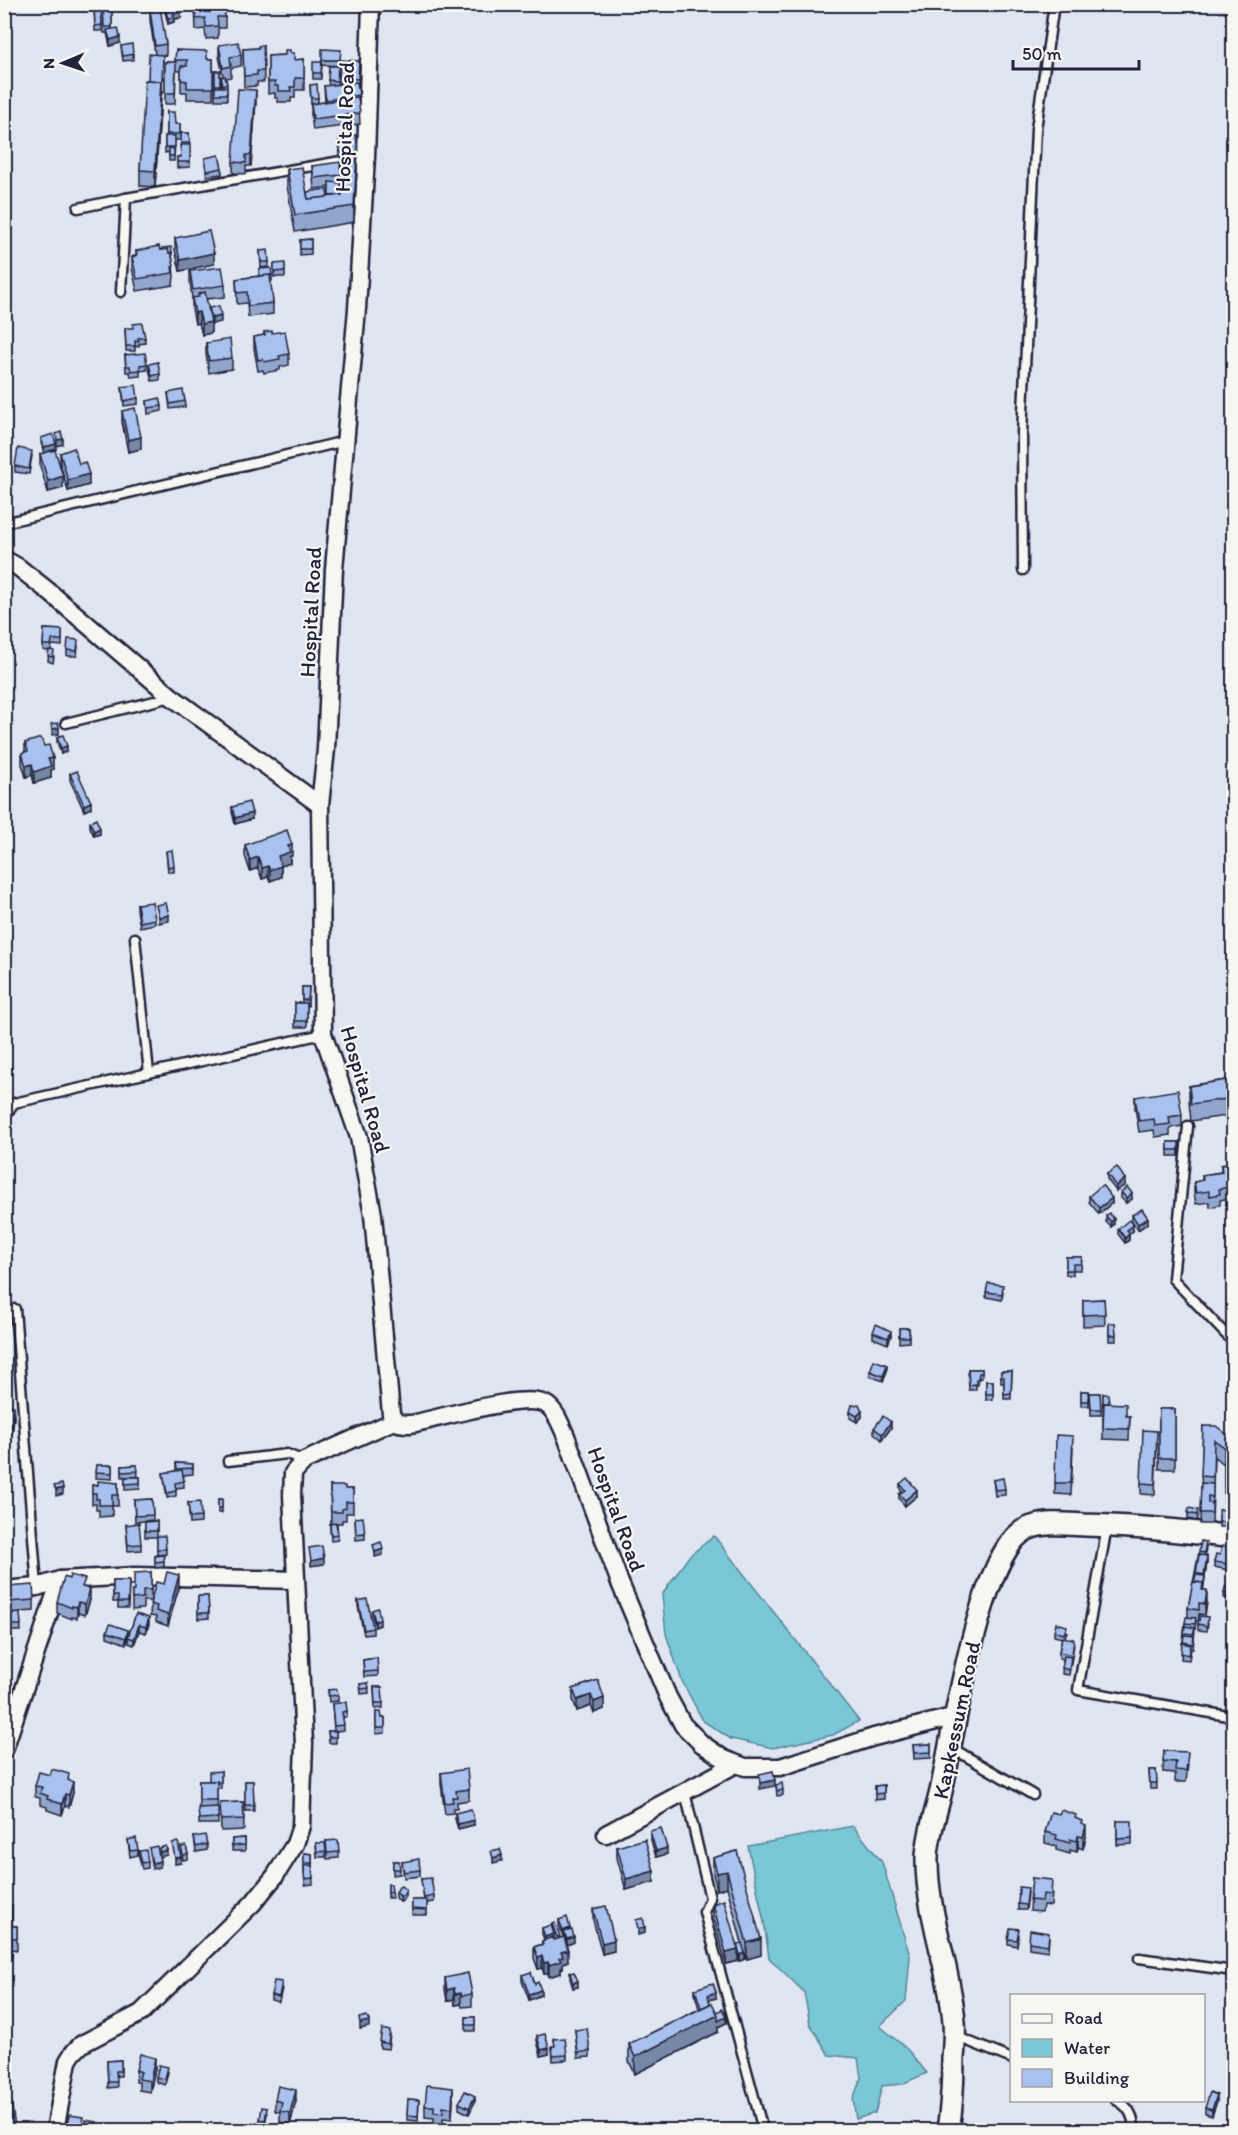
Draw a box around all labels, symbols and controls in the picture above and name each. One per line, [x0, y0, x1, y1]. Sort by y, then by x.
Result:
north arrow [33, 33, 93, 93]
scale bar [1013, 33, 1139, 71]
text: 50 m [1022, 43, 1062, 65]
text: N [39, 58, 58, 69]
street label: Hospital Road [329, 61, 360, 193]
street label: Hospital Road [294, 546, 327, 678]
street label: Hospital Road [335, 1023, 397, 1156]
street label: Hospital Road [582, 1443, 652, 1575]
street label: Kapkessum Road [927, 1639, 986, 1801]
legend [1010, 1994, 1205, 2102]
text: Road [1064, 2007, 1103, 2029]
text: Water [1064, 2037, 1110, 2059]
text: Building [1064, 2067, 1130, 2089]

